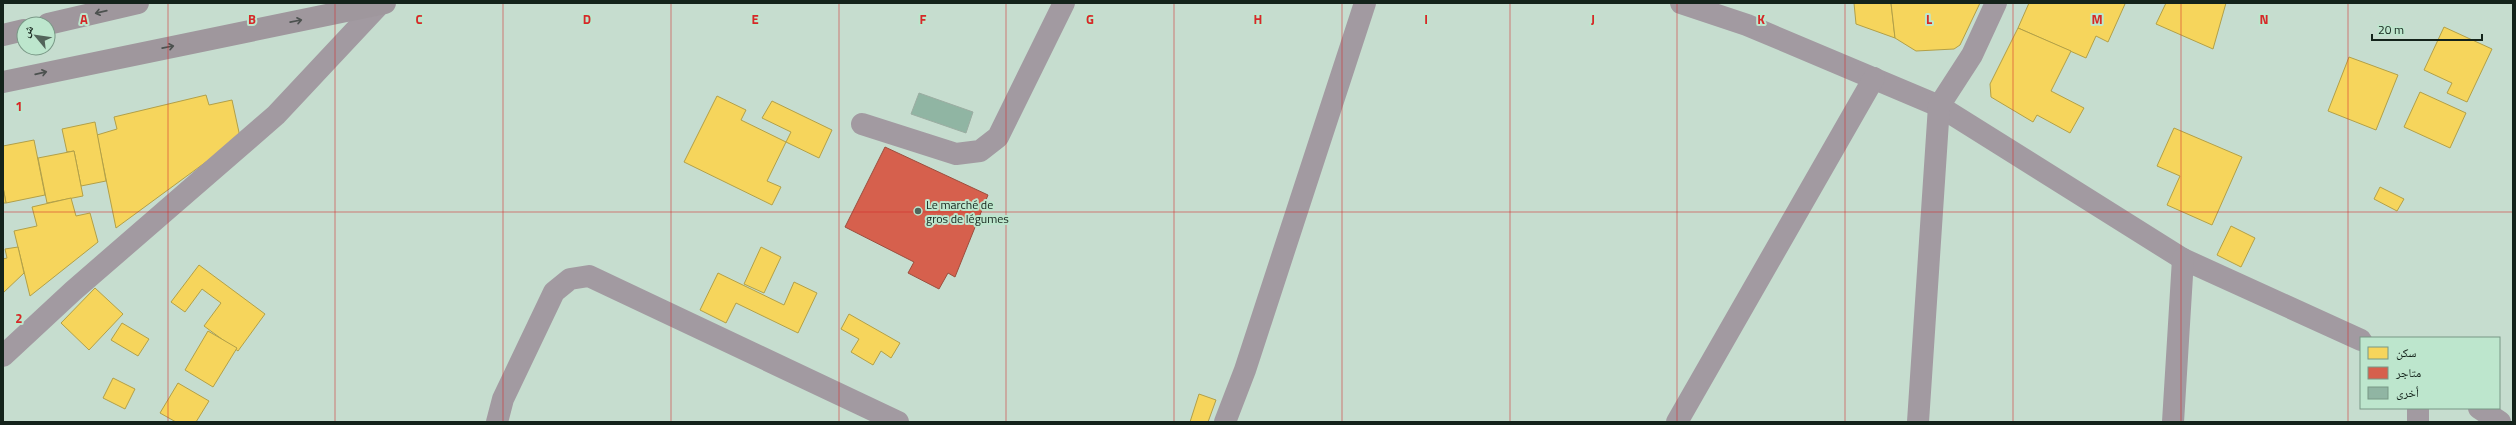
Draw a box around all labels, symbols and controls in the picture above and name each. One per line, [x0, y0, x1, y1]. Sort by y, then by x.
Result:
text: A [80, 9, 88, 29]
one-way arrow [94, 9, 107, 16]
text: B [248, 9, 256, 29]
text: C [415, 9, 423, 29]
text: D [583, 9, 591, 29]
text: E [751, 9, 759, 29]
text: F [920, 9, 927, 29]
text: G [1086, 9, 1094, 29]
text: H [1254, 9, 1262, 29]
text: I [1424, 9, 1428, 29]
text: J [1591, 9, 1595, 29]
text: K [1757, 9, 1765, 29]
text: L [1926, 9, 1932, 29]
text: M [2091, 9, 2103, 29]
text: N [2259, 9, 2269, 29]
north arrow [16, 16, 56, 56]
scale bar [2372, 16, 2482, 42]
one-way arrow [289, 17, 302, 25]
text: 20 m [2378, 20, 2404, 39]
text: ش [17, 22, 37, 40]
one-way arrow [161, 42, 174, 50]
one-way arrow [34, 69, 47, 77]
text: 1 [15, 96, 23, 116]
place label: Le marché de gros de légumes [926, 195, 1009, 228]
marker: Le marché de gros de légumes [913, 206, 923, 216]
text: 2 [15, 308, 23, 328]
legend [2360, 337, 2500, 409]
text: سكن [2396, 343, 2417, 362]
text: متاجر [2395, 363, 2421, 382]
text: أخرى [2396, 383, 2419, 402]

